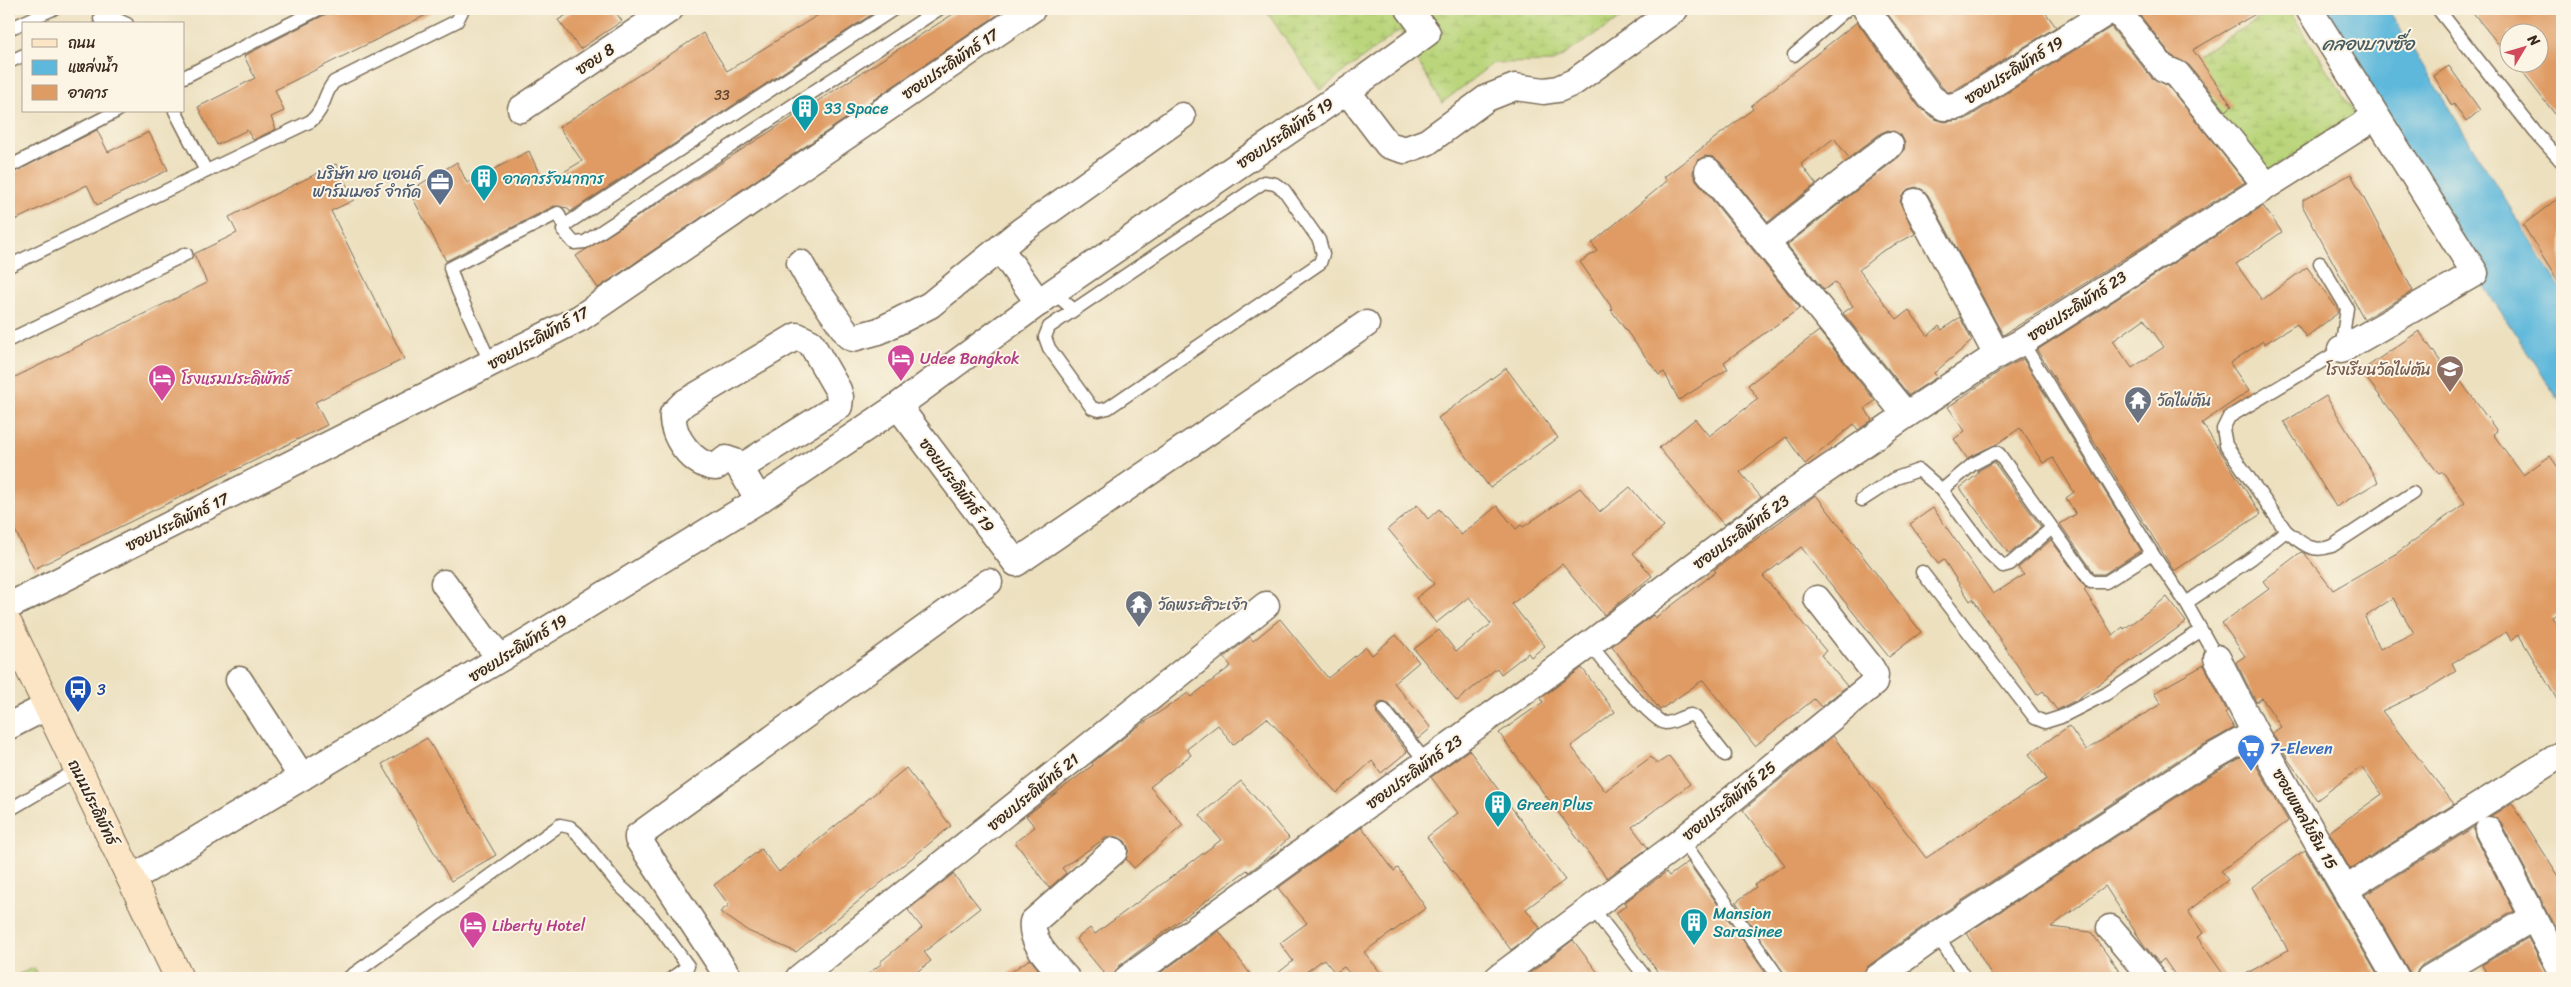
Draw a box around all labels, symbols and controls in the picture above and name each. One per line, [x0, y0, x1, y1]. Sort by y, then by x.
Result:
street label: ซอยประดิพัทธ์ 17 [895, 20, 1005, 107]
legend [22, 22, 185, 112]
north arrow [2498, 22, 2548, 72]
street label: ซอยประดิพัทธ์ 19 [1958, 28, 2070, 112]
water label: คลองบางซื่อ [2322, 28, 2416, 60]
text: N [2520, 28, 2547, 52]
text: ถนน [68, 30, 96, 56]
street label: ซอย 8 [569, 35, 621, 83]
text: แหล่งน้ำ [68, 54, 118, 80]
text: อาคาร [67, 80, 109, 106]
house number: 33 [714, 83, 730, 108]
street label: ซอยประดิพัทธ์ 19 [1230, 89, 1340, 177]
building icon: 33 Space [790, 93, 820, 132]
place label: 33 Space [824, 94, 888, 123]
place label: บริษัท มอ แอนด์ ฟาร์มเมอร์ จำกัด [313, 159, 424, 206]
building icon: อาคารรัจนาการ [469, 163, 499, 202]
place label: อาคารรัจนาการ [502, 164, 605, 193]
office icon: บริษัท มอ แอนด์ ฟาร์มเมอร์ จำกัด [425, 167, 455, 206]
street label: ซอยประดิพัทธ์ 23 [2021, 263, 2133, 349]
street label: ซอยประดิพัทธ์ 17 [482, 298, 595, 378]
hotel icon: Udee Bangkok [886, 343, 916, 382]
place label: Udee Bangkok [920, 344, 1020, 373]
school or university icon: โรงเรียนวัดไผ่ตัน [2435, 354, 2465, 393]
place label: โรงเรียนวัดไผ่ตัน [2326, 355, 2431, 384]
hotel icon: โรงแรมประดิพัทธ์ [147, 363, 177, 402]
place label: โรงแรมประดิพัทธ์ [181, 364, 293, 393]
temple icon: วัดไผ่ตัน [2123, 385, 2153, 424]
place label: วัดไผ่ตัน [2157, 386, 2211, 415]
street label: ซอยประดิพัทธ์ 19 [911, 431, 1003, 539]
street label: ซอยประดิพัทธ์ 17 [120, 484, 235, 560]
street label: ซอยประดิพัทธ์ 23 [1686, 487, 1796, 577]
temple icon: วัดพระศิวะเจ้า [1124, 589, 1154, 628]
place label: วัดพระศิวะเจ้า [1158, 590, 1248, 619]
street label: ซอยประดิพัทธ์ 19 [462, 606, 574, 690]
bus stop icon: 3 [63, 674, 93, 713]
place label: 3 [97, 675, 106, 704]
street label: ซอยประดิพัทธ์ 23 [1359, 727, 1469, 817]
supermarket icon: 7-Eleven [2236, 733, 2266, 772]
place label: 7-Eleven [2270, 734, 2333, 763]
street label: ซอยประดิพัทธ์ 21 [980, 745, 1086, 839]
street label: ซอยประดิพัทธ์ 25 [1675, 753, 1783, 849]
street label: ถนนประดิพัทธ์ [60, 754, 128, 853]
street label: ซอยพหลโยธิน 15 [2264, 763, 2346, 875]
building icon: Green Plus [1483, 789, 1513, 828]
place label: Green Plus [1517, 790, 1593, 819]
place label: Mansion Sarasinee [1713, 899, 1783, 946]
building icon: Mansion Sarasinee [1679, 907, 1709, 946]
hotel icon: Liberty Hotel [458, 910, 488, 949]
place label: Liberty Hotel [492, 911, 586, 940]

